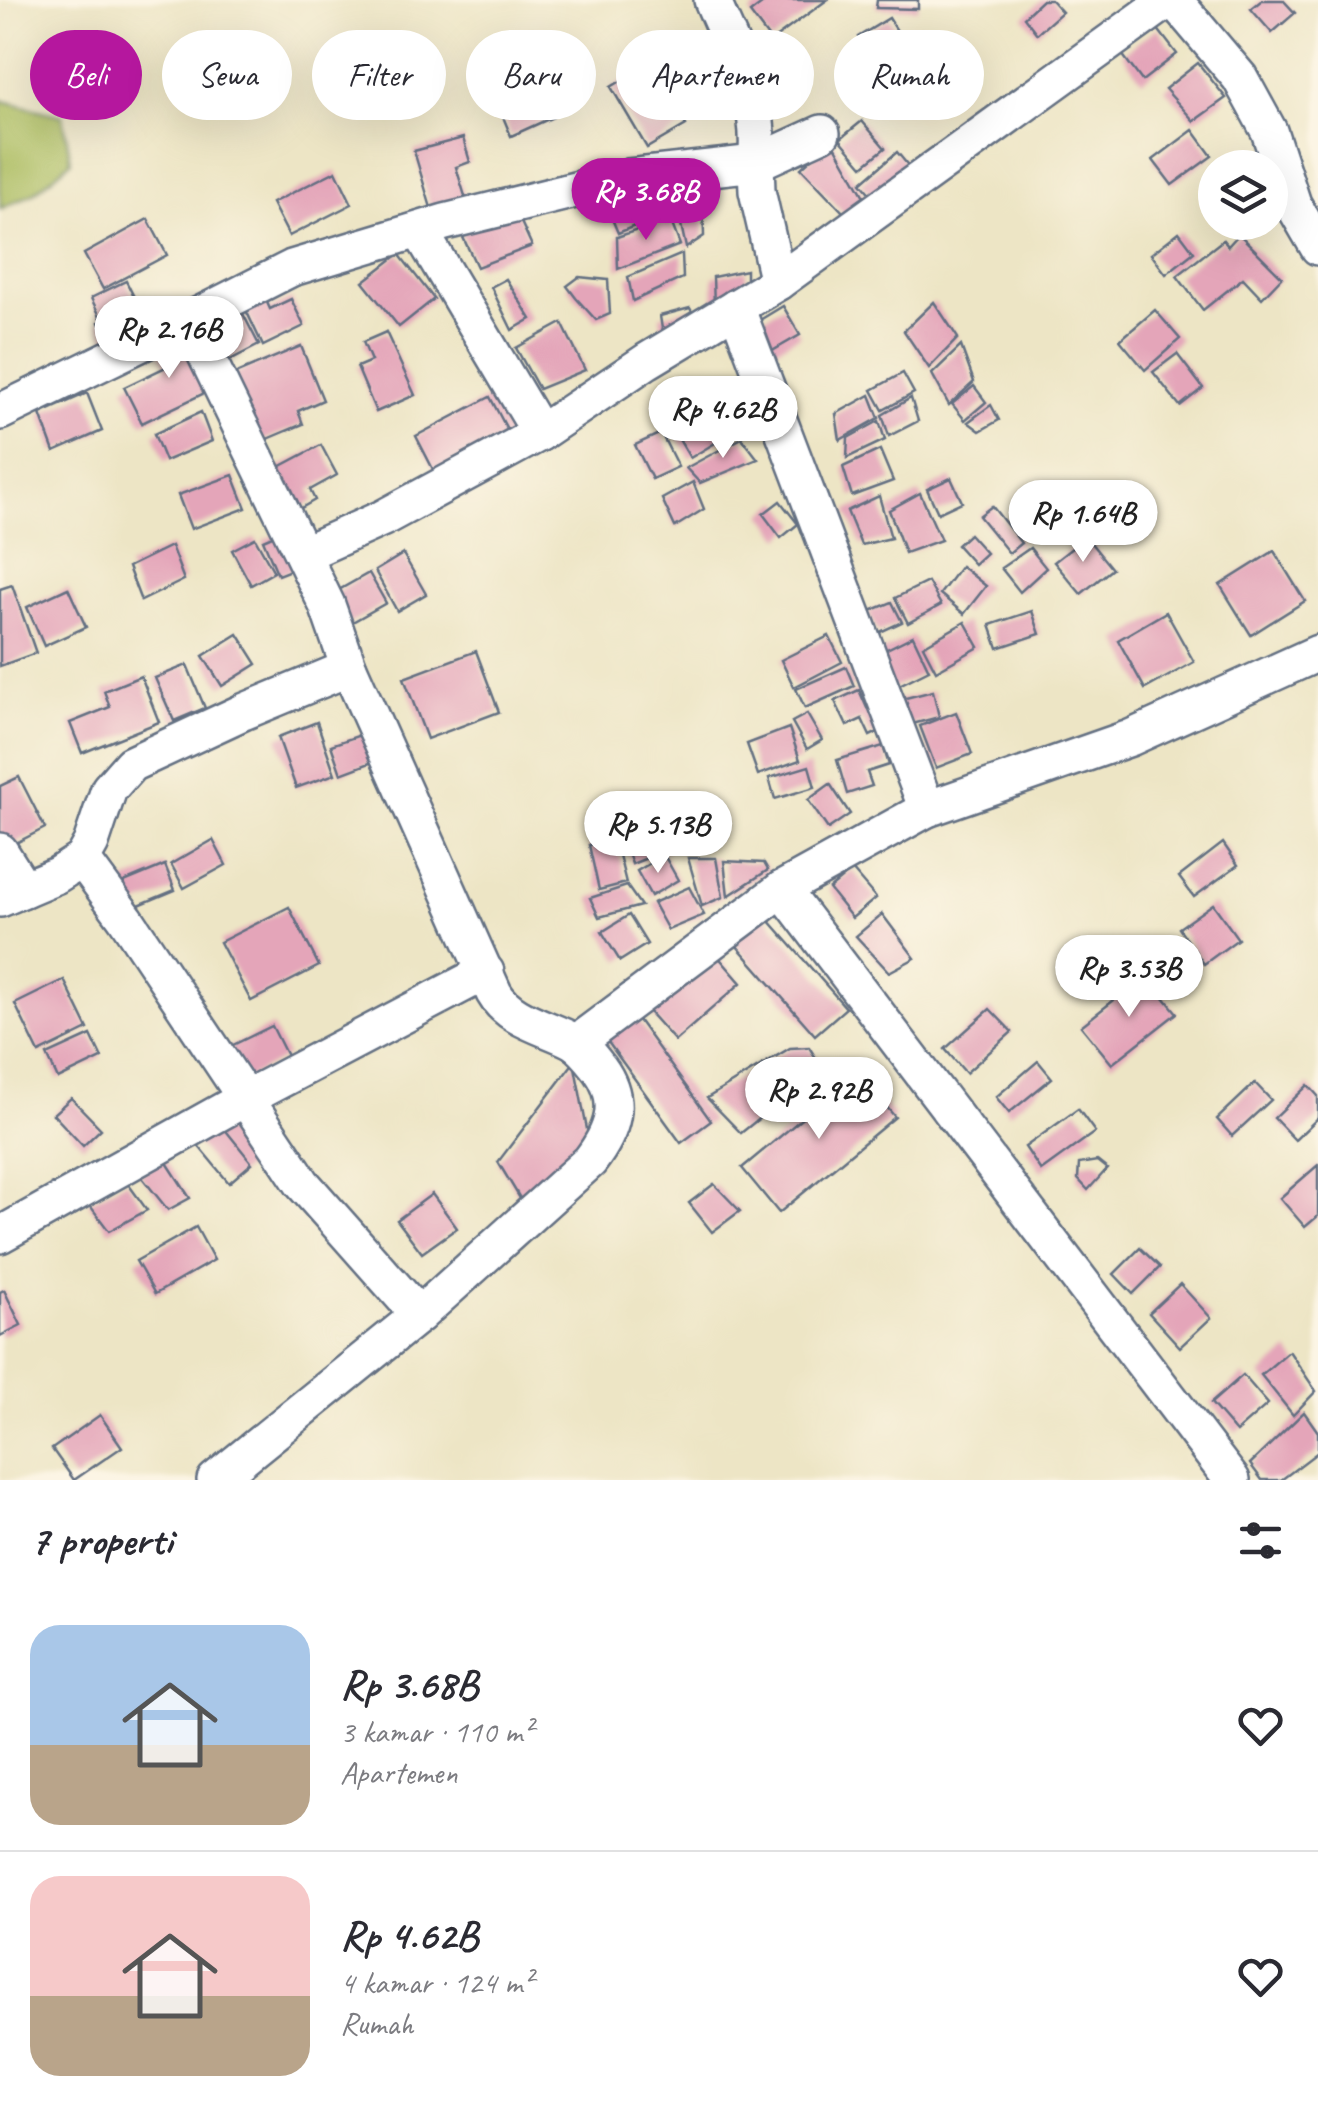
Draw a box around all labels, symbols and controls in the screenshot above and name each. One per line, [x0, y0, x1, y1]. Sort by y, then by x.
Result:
chip: Beli [30, 30, 142, 120]
chip: Sewa [162, 30, 292, 120]
chip: Filter [312, 30, 446, 120]
chip: Baru [466, 30, 596, 120]
chip: Apartemen [616, 30, 814, 120]
chip: Rumah [834, 30, 984, 120]
map controls [1198, 150, 1288, 240]
button: layers [1198, 150, 1288, 240]
pin: Rp 3.68B [543, 158, 749, 243]
text: Rp 3.68B [594, 170, 698, 211]
pin: Rp 2.16B [66, 296, 272, 381]
text: Rp 2.16B [117, 308, 221, 349]
pin: Rp 4.62B [620, 376, 826, 461]
text: Rp 4.62B [671, 388, 775, 429]
pin: Rp 1.64B [980, 480, 1186, 565]
text: Rp 1.64B [1031, 492, 1135, 533]
pin: Rp 5.13B [555, 791, 761, 876]
text: Rp 5.13B [606, 803, 710, 844]
pin: Rp 3.53B [1026, 935, 1232, 1020]
text: Rp 3.53B [1077, 947, 1181, 988]
pin: Rp 2.92B [716, 1057, 922, 1142]
text: Rp 2.92B [767, 1069, 871, 1110]
icon: filters [1233, 1513, 1288, 1568]
text: 7 properti [30, 1514, 172, 1567]
text: Rp 3.68B [340, 1658, 478, 1711]
icon: home [110, 1665, 230, 1785]
icon: heart [1233, 1698, 1288, 1753]
text: 3 kamar · 110 m² [340, 1711, 532, 1752]
text: Apartemen [340, 1752, 457, 1793]
text: Rp 4.62B [340, 1909, 478, 1962]
icon: home [110, 1916, 230, 2036]
icon: heart [1233, 1949, 1288, 2004]
text: 4 kamar · 124 m² [340, 1962, 532, 2003]
text: Rumah [340, 2003, 413, 2044]

